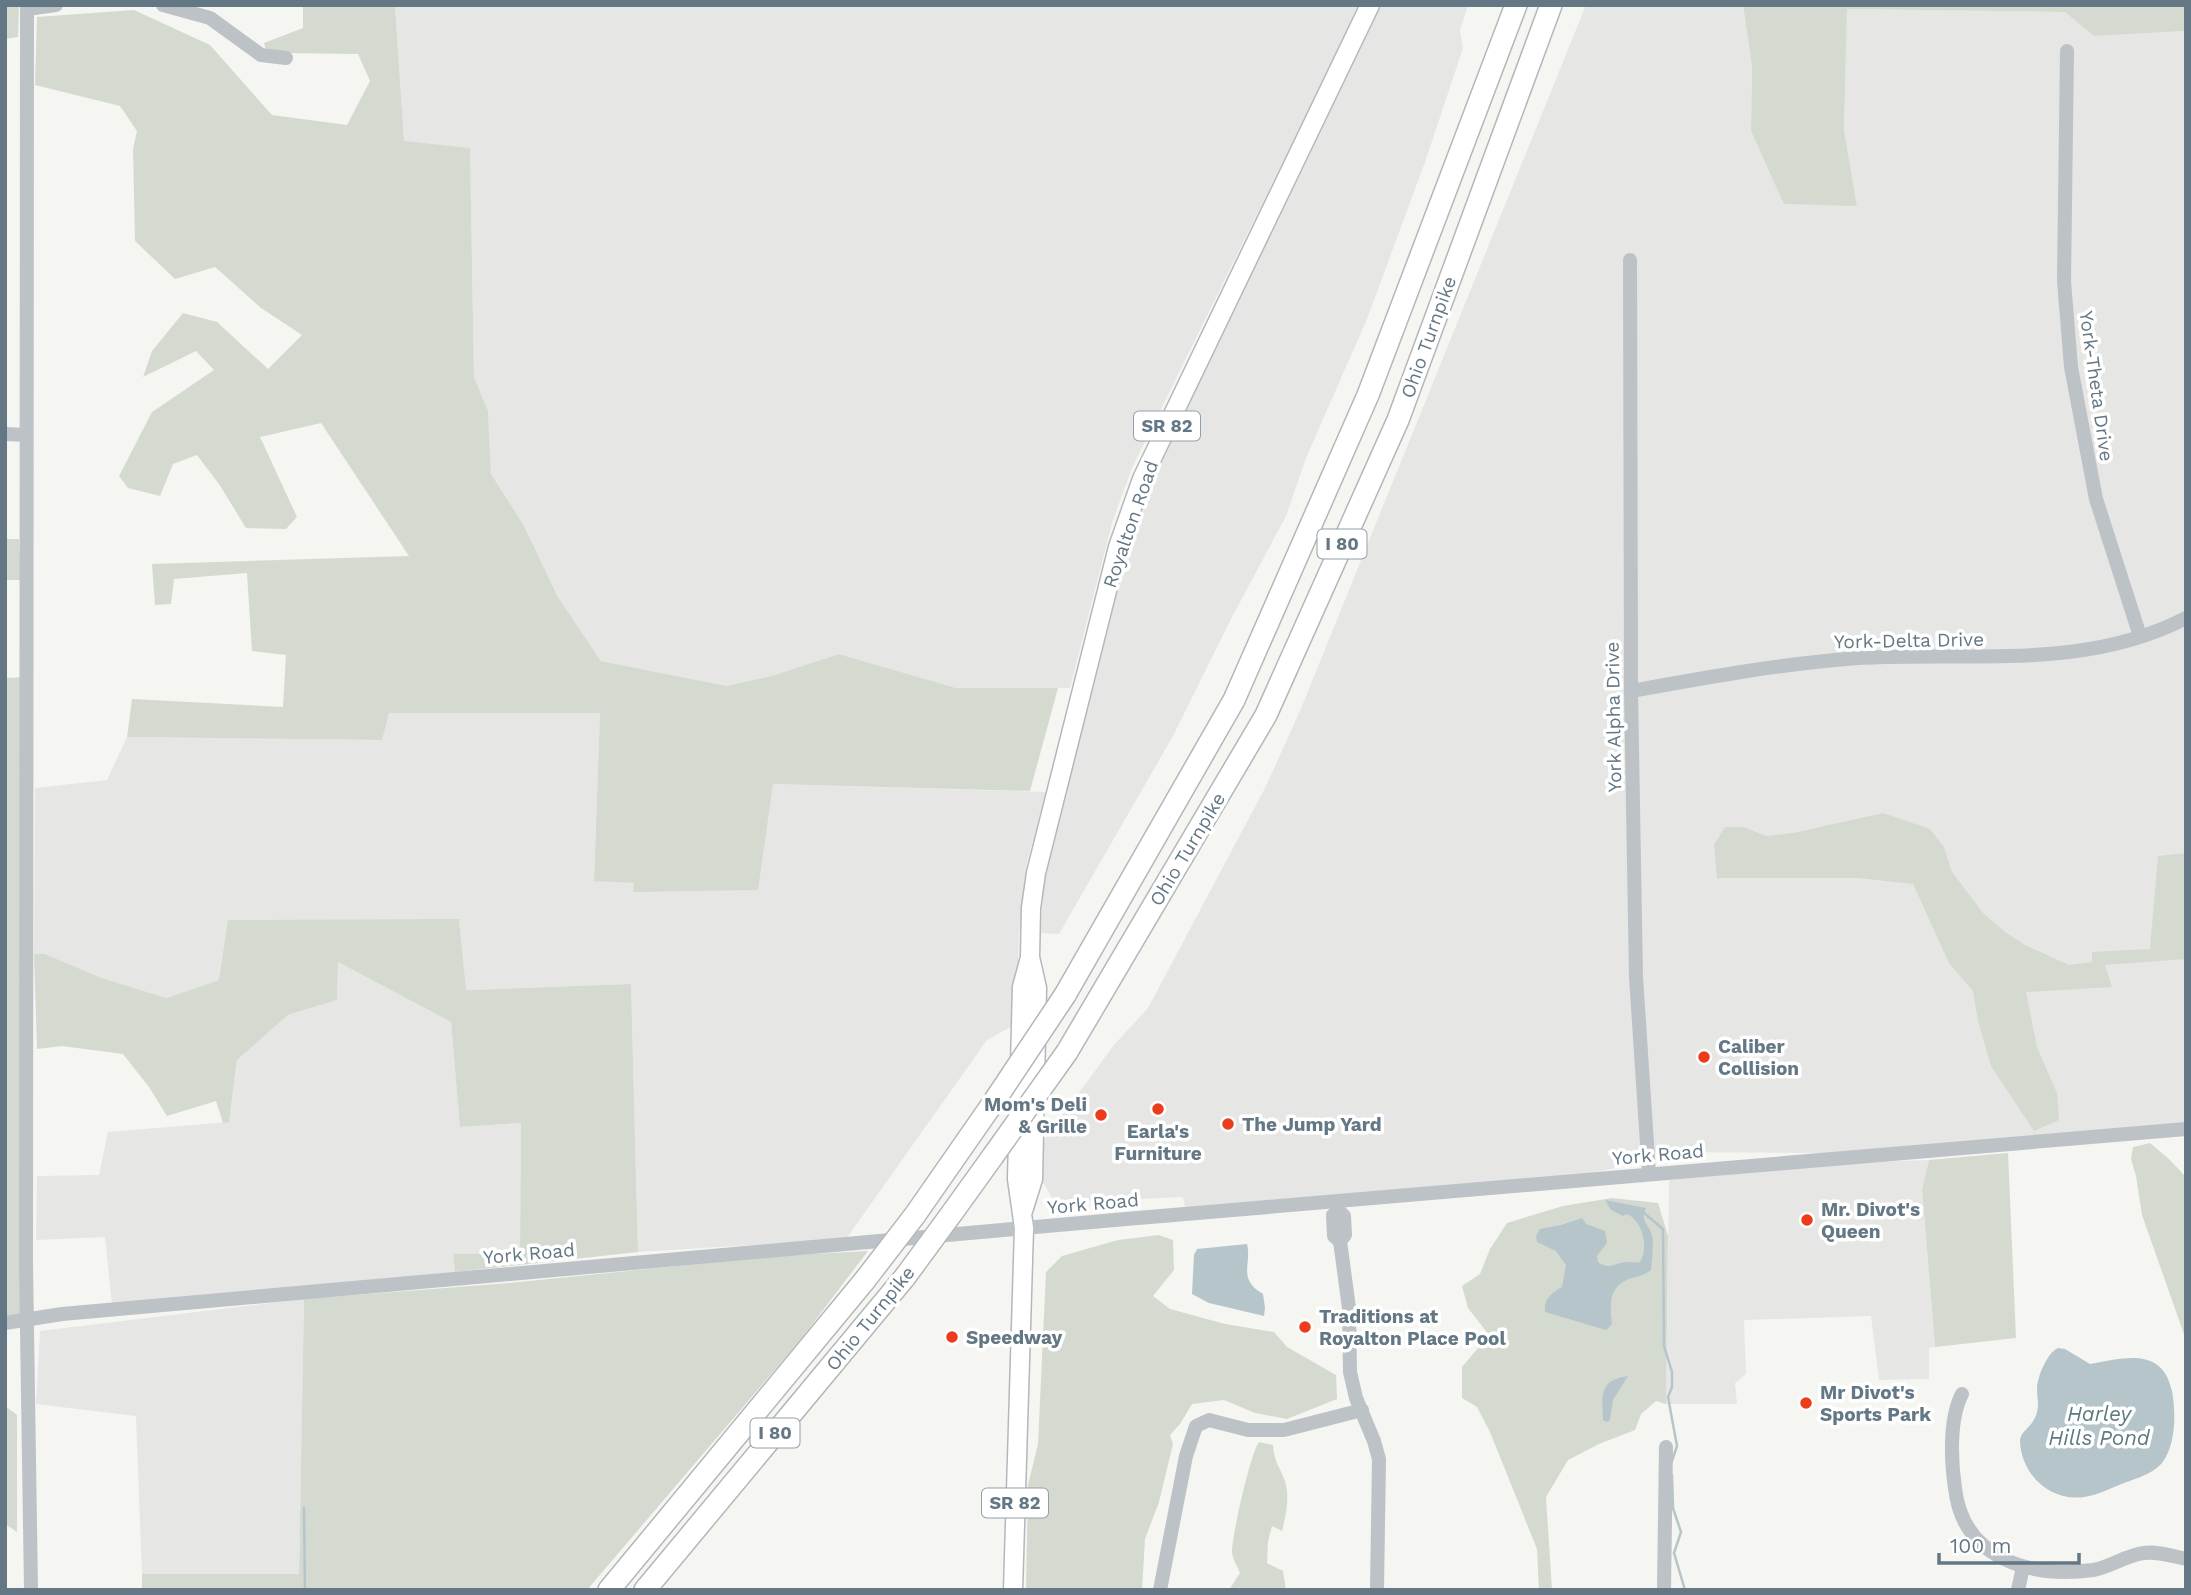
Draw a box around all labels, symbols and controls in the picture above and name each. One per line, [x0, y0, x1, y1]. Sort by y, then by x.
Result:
street label: Ohio Turnpike [1396, 273, 1461, 401]
street label: York-Theta Drive [2075, 309, 2118, 463]
road number: SR 82 [1134, 412, 1200, 440]
street label: Royalton Road [1098, 457, 1163, 591]
road number: I 80 [1318, 530, 1366, 558]
street label: York-Delta Drive [1834, 628, 1984, 653]
street label: York Alpha Drive [1601, 641, 1626, 793]
street label: Ohio Turnpike [1145, 788, 1230, 910]
place label: Caliber Collision [1718, 1035, 1799, 1080]
marker: Caliber Collision [1696, 1049, 1712, 1065]
place label: Mom's Deli & Grille [984, 1093, 1087, 1138]
marker: Earla's Furniture [1150, 1101, 1166, 1117]
marker: Mom's Deli & Grille [1093, 1107, 1109, 1123]
place label: The Jump Yard [1242, 1113, 1382, 1136]
marker: The Jump Yard [1220, 1116, 1236, 1132]
place label: Earla's Furniture [1114, 1120, 1202, 1165]
street label: York Road [1611, 1139, 1705, 1170]
street label: York Road [1046, 1188, 1140, 1219]
place label: Mr. Divot's Queen [1821, 1198, 1920, 1243]
marker: Mr. Divot's Queen [1799, 1212, 1815, 1228]
street label: York Road [482, 1238, 576, 1269]
street label: Ohio Turnpike [821, 1261, 920, 1375]
place label: Traditions at Royalton Place Pool [1319, 1305, 1506, 1350]
marker: Traditions at Royalton Place Pool [1297, 1319, 1313, 1335]
place label: Speedway [966, 1326, 1062, 1349]
marker: Speedway [944, 1329, 960, 1345]
place label: Mr Divot's Sports Park [1820, 1381, 1931, 1426]
marker: Mr Divot's Sports Park [1798, 1395, 1814, 1411]
water label: Harley Hills Pond [2048, 1401, 2151, 1450]
road number: I 80 [750, 1418, 800, 1448]
road number: SR 82 [982, 1488, 1048, 1518]
scale bar [1939, 1522, 2079, 1566]
text: 100 m [1950, 1533, 2012, 1558]

